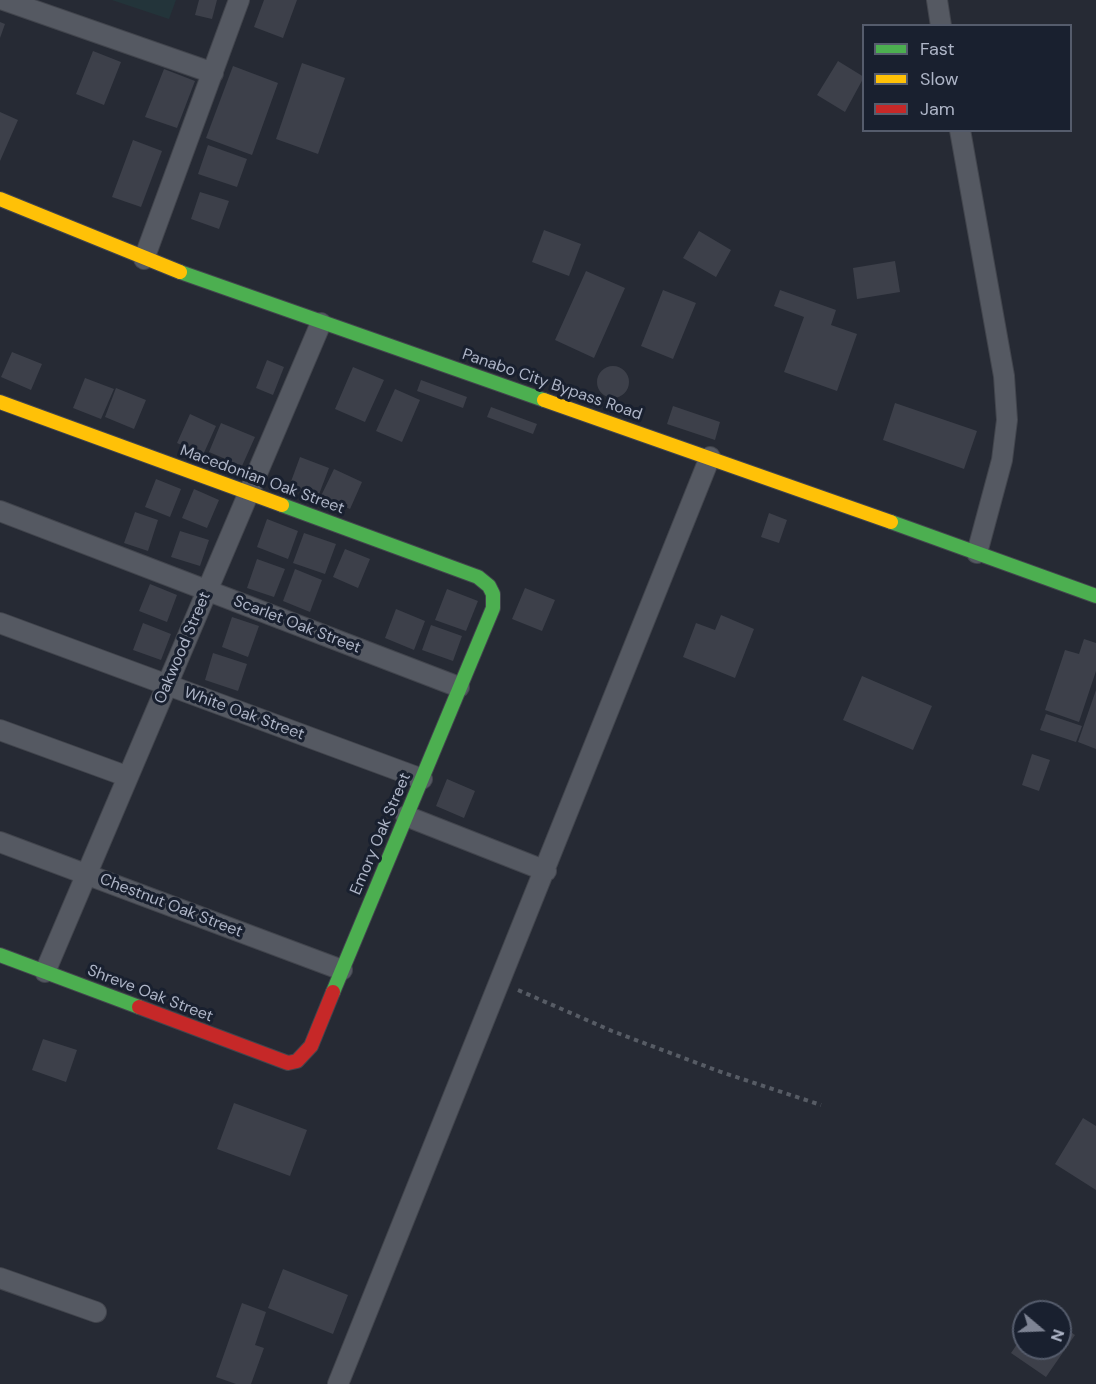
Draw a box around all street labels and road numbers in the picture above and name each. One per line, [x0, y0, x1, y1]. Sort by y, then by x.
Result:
street label: Panabo City Bypass Road [460, 345, 644, 425]
street label: Macedonian Oak Street [177, 441, 347, 519]
street label: Oakwood Street [151, 589, 215, 707]
street label: Scarlet Oak Street [231, 592, 363, 658]
street label: White Oak Street [181, 683, 307, 745]
street label: Emory Oak Street [347, 770, 415, 898]
street label: Chestnut Oak Street [97, 870, 245, 942]
street label: Shreve Oak Street [84, 961, 216, 1027]

